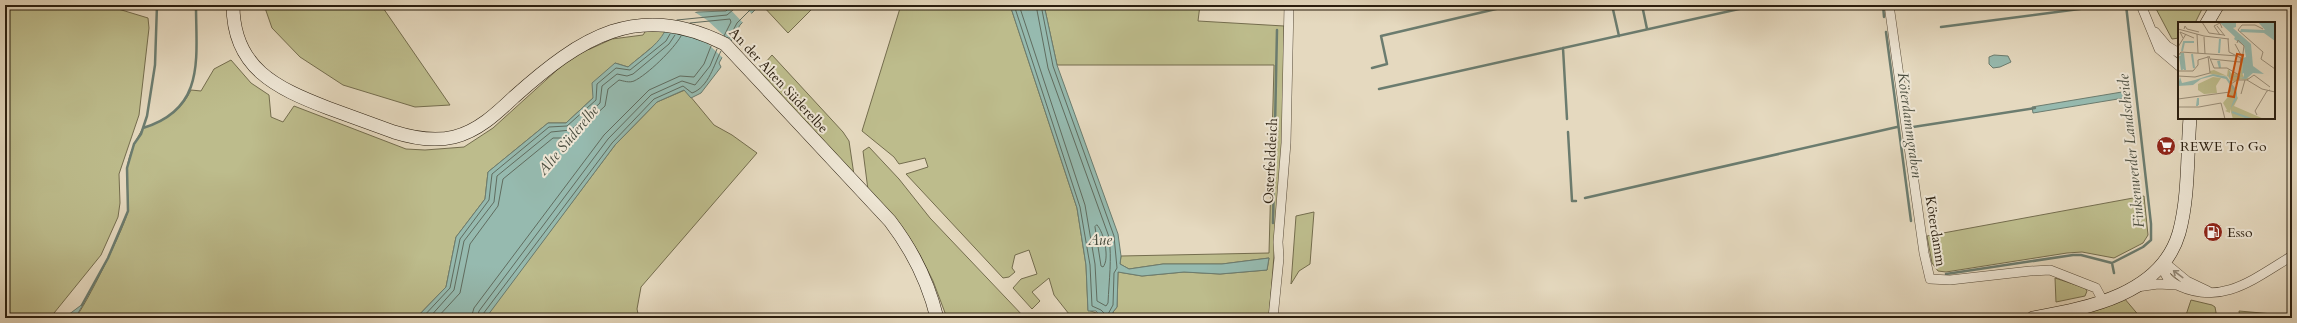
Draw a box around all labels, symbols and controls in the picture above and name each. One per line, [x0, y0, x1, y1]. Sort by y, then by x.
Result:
inset map [2178, 22, 2275, 119]
street label: An der Alten Süderelbe [725, 23, 833, 137]
water label: Köterdammgraben [1893, 71, 1927, 180]
water label: Finkenwerder Landscheide [2113, 73, 2149, 229]
water label: Alte Süderelbe [532, 101, 603, 180]
street label: Osterfelddeich [1259, 117, 1282, 205]
supermarket icon: REWE To Go [2155, 135, 2177, 157]
place label: REWE To Go [2180, 137, 2267, 156]
street label: Köterdamm [1921, 194, 1950, 268]
fuel station icon: Esso [2202, 221, 2224, 243]
place label: Esso [2227, 223, 2253, 242]
water label: Aue [1087, 230, 1112, 250]
one-way arrow [2173, 269, 2184, 278]

